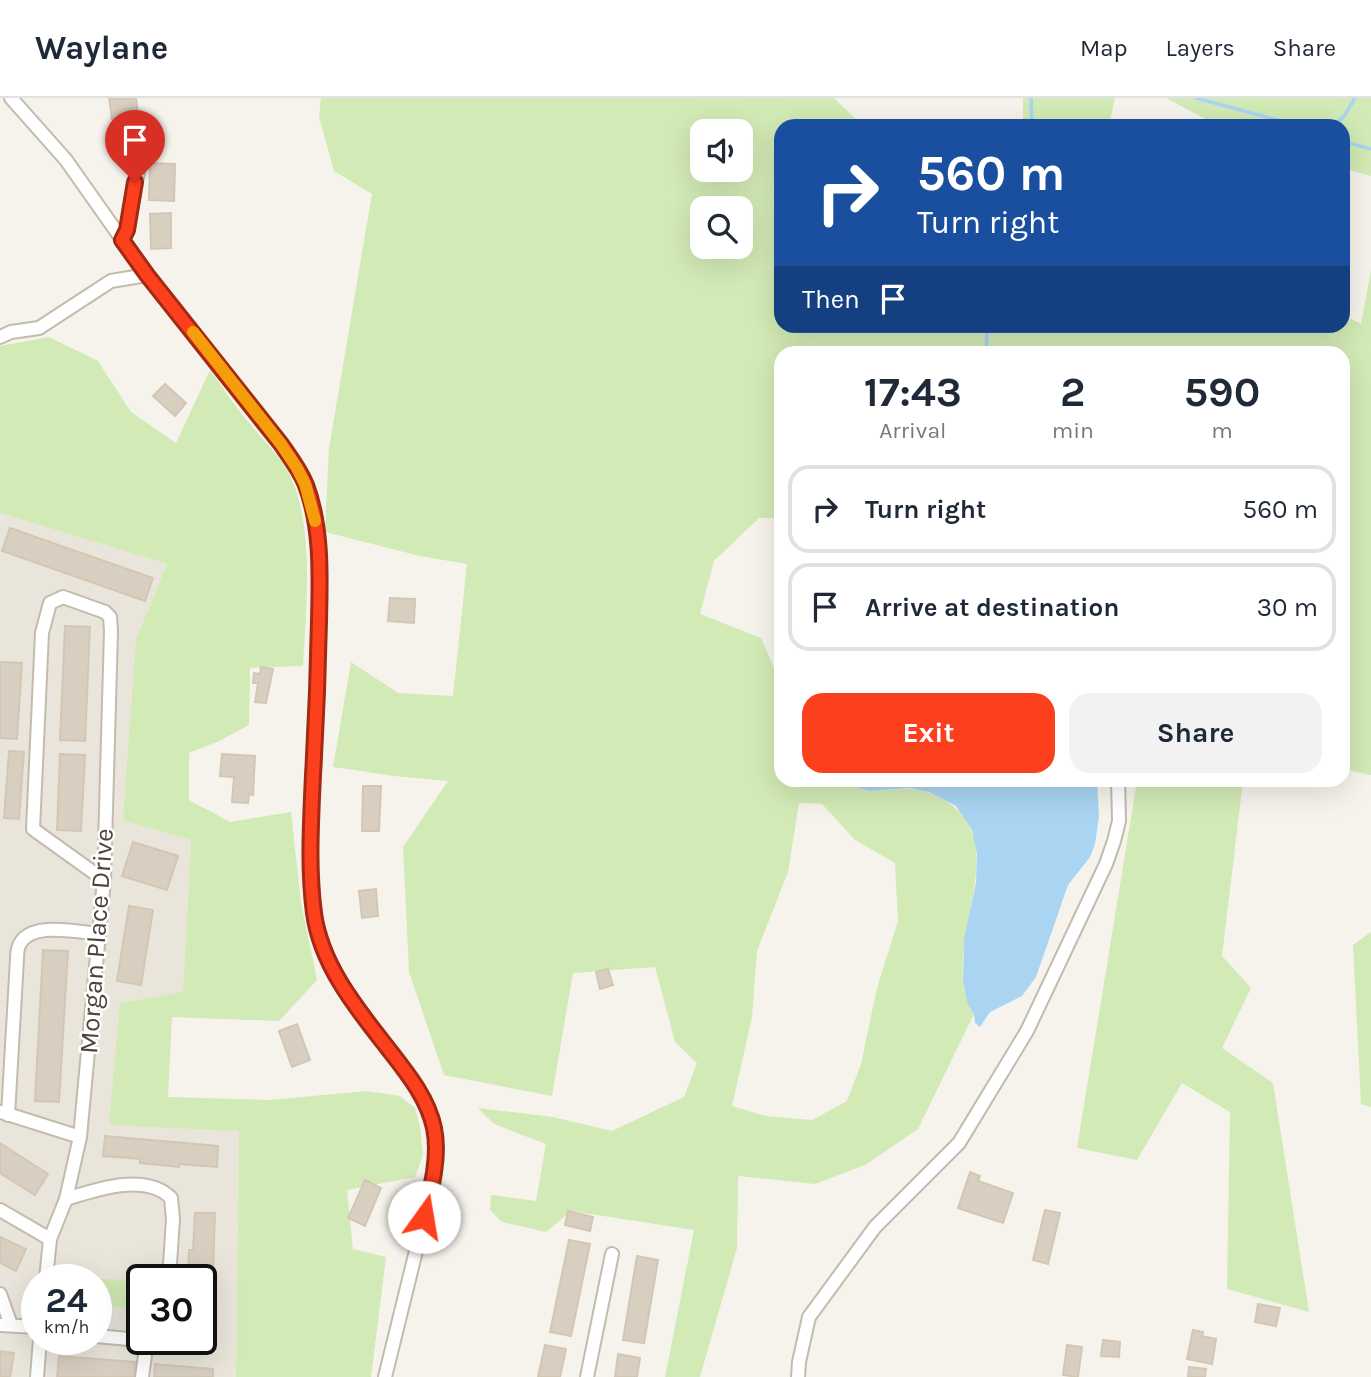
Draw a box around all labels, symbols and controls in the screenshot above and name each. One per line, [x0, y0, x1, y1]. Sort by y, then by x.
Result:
text: Waylane [35, 29, 168, 67]
text: Map [1080, 34, 1128, 62]
text: Layers [1166, 34, 1235, 62]
text: Share [1273, 34, 1336, 62]
pin [105, 110, 165, 182]
map controls [690, 119, 753, 259]
button: sound [690, 119, 753, 182]
icon: arrive [116, 121, 154, 159]
text: 560 m [917, 145, 1065, 202]
icon: right [802, 147, 893, 238]
button: search [690, 196, 753, 259]
text: Turn right [917, 204, 1059, 241]
icon: arrive [874, 280, 912, 318]
text: Then [802, 284, 860, 315]
text: 17:43 [864, 367, 962, 417]
text: 2 [1060, 367, 1086, 417]
text: 590 [1184, 367, 1260, 417]
text: Arrival [879, 417, 947, 444]
text: min [1052, 417, 1094, 444]
text: m [1211, 417, 1233, 444]
icon: right [806, 490, 844, 528]
text: Turn right [865, 494, 986, 525]
text: 560 m [1243, 494, 1318, 525]
icon: arrive [806, 588, 844, 626]
text: Arrive at destination [865, 592, 1119, 623]
text: 30 m [1257, 592, 1318, 623]
button: Exit [802, 693, 1055, 773]
button: Share [1069, 693, 1322, 773]
street label: Morgan Place Drive [73, 827, 120, 1055]
position arrow [387, 1180, 461, 1254]
speed limit sign: 30 [126, 1264, 217, 1355]
text: 24 [46, 1280, 88, 1321]
text: km/h [44, 1316, 89, 1338]

